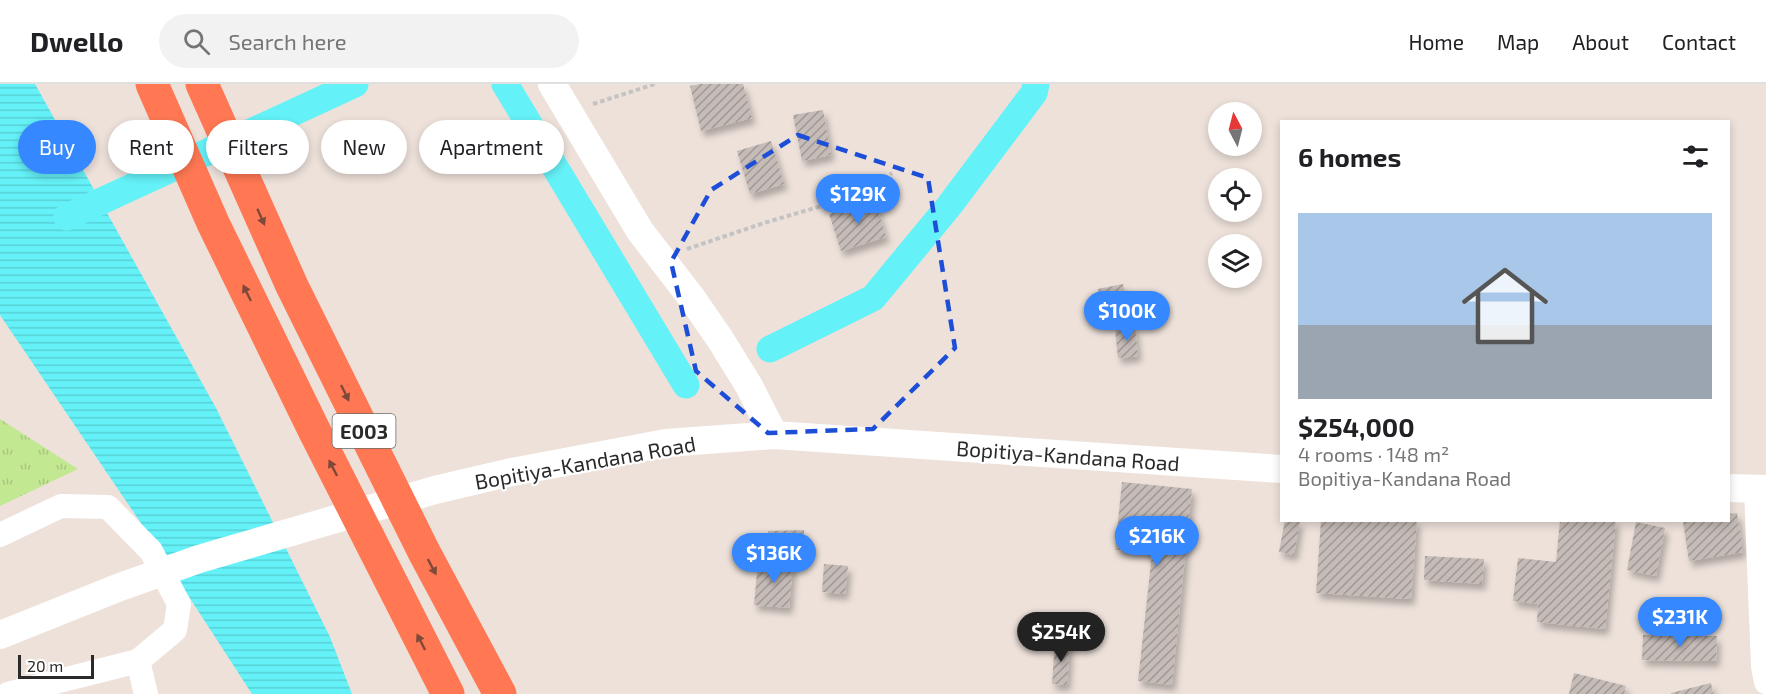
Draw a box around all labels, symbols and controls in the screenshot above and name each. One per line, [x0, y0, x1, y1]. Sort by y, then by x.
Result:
search box [159, 14, 579, 68]
text: Dwello [30, 24, 123, 58]
icon: search [180, 25, 213, 58]
text: Search here [228, 28, 347, 54]
text: Home [1408, 29, 1464, 54]
text: Map [1497, 29, 1539, 54]
text: About [1572, 29, 1629, 54]
text: Contact [1662, 29, 1736, 54]
north arrow [1208, 102, 1262, 156]
map controls [1208, 102, 1262, 288]
chip: Buy [18, 120, 96, 174]
chip: Rent [108, 120, 194, 174]
chip: Filters [206, 120, 309, 174]
chip: New [321, 120, 407, 174]
chip: Apartment [419, 120, 564, 174]
icon: filters [1679, 140, 1712, 173]
text: 6 homes [1298, 141, 1401, 172]
button: locate [1208, 168, 1262, 222]
pin: $129K [816, 174, 900, 225]
text: $129K [830, 181, 886, 205]
one-way arrow [256, 208, 266, 226]
button: layers [1208, 234, 1262, 288]
icon: home [1451, 252, 1559, 360]
one-way arrow [243, 284, 252, 301]
pin: $100K [1085, 291, 1169, 342]
text: $100K [1098, 298, 1156, 322]
one-way arrow [340, 384, 350, 401]
text: $254,000 [1298, 411, 1415, 442]
road number: E003 [332, 414, 395, 448]
street label: Bopitiya-Kandana Road [473, 430, 697, 494]
street label: Bopitiya-Kandana Road [955, 435, 1181, 475]
text: 4 rooms · 148 m² [1298, 442, 1449, 466]
one-way arrow [329, 459, 339, 477]
text: Bopitiya-Kandana Road [1298, 466, 1511, 490]
pin: $216K [1115, 516, 1199, 567]
text: $216K [1129, 523, 1185, 547]
pin: $136K [732, 533, 816, 584]
text: $136K [746, 540, 802, 564]
one-way arrow [427, 559, 437, 576]
pin: $231K [1638, 597, 1722, 648]
text: $231K [1652, 604, 1708, 628]
pin: $254K [1019, 612, 1103, 663]
text: $254K [1031, 619, 1091, 643]
one-way arrow [417, 633, 427, 651]
scale bar [18, 652, 94, 680]
text: 20 m [27, 656, 63, 675]

